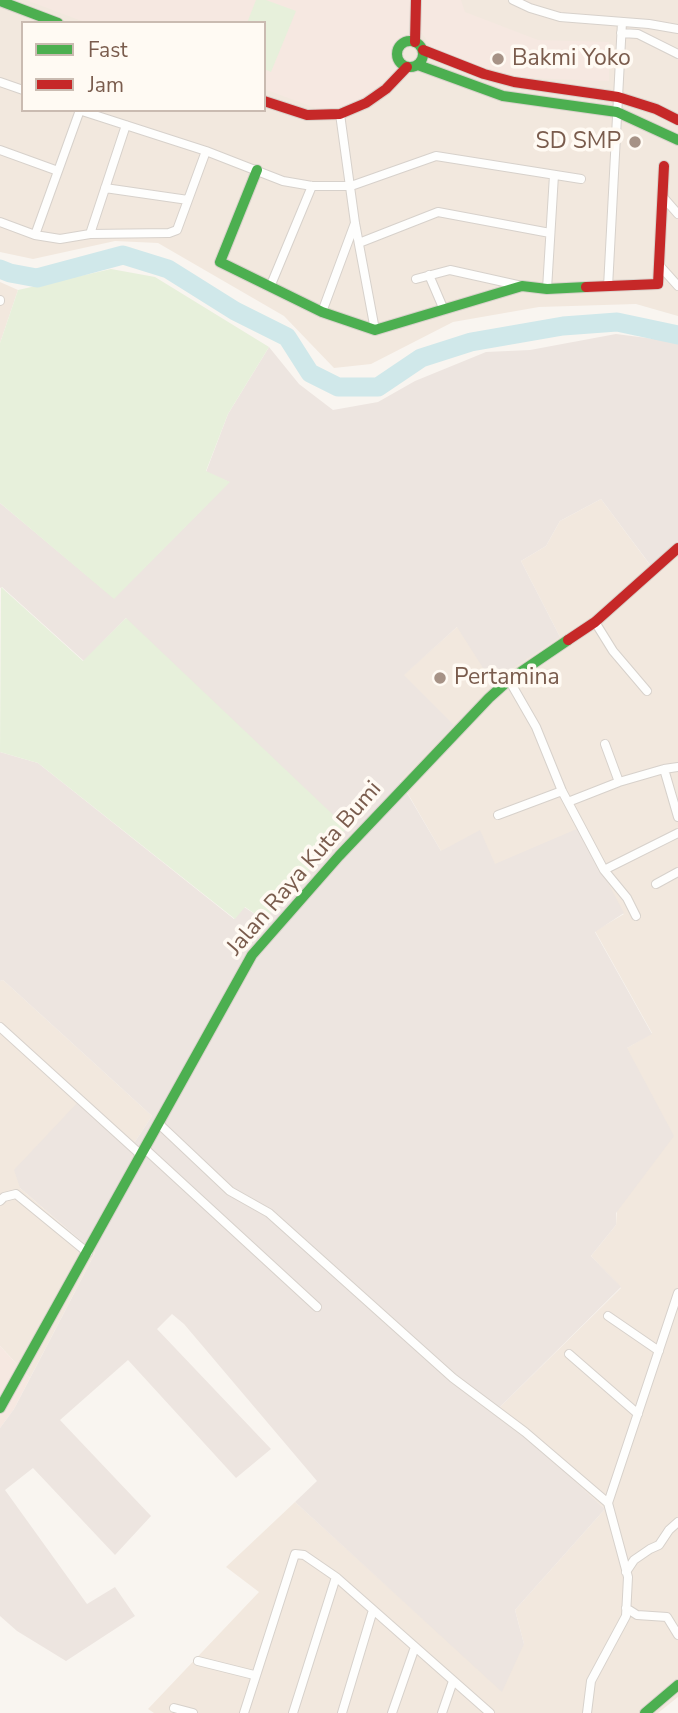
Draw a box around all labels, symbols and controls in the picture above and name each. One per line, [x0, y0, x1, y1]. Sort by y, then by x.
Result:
legend [21, 21, 266, 112]
text: Fast [88, 36, 128, 64]
place label: Bakmi Yoko [512, 45, 631, 73]
marker: Bakmi Yoko [490, 51, 506, 67]
text: Jam [88, 71, 124, 99]
place label: SD SMP [536, 128, 621, 156]
marker: SD SMP [627, 134, 643, 150]
place label: Pertamina [454, 664, 560, 692]
marker: Pertamina [432, 670, 448, 686]
street label: Jalan Raya Kuta Bumi [222, 776, 388, 962]

